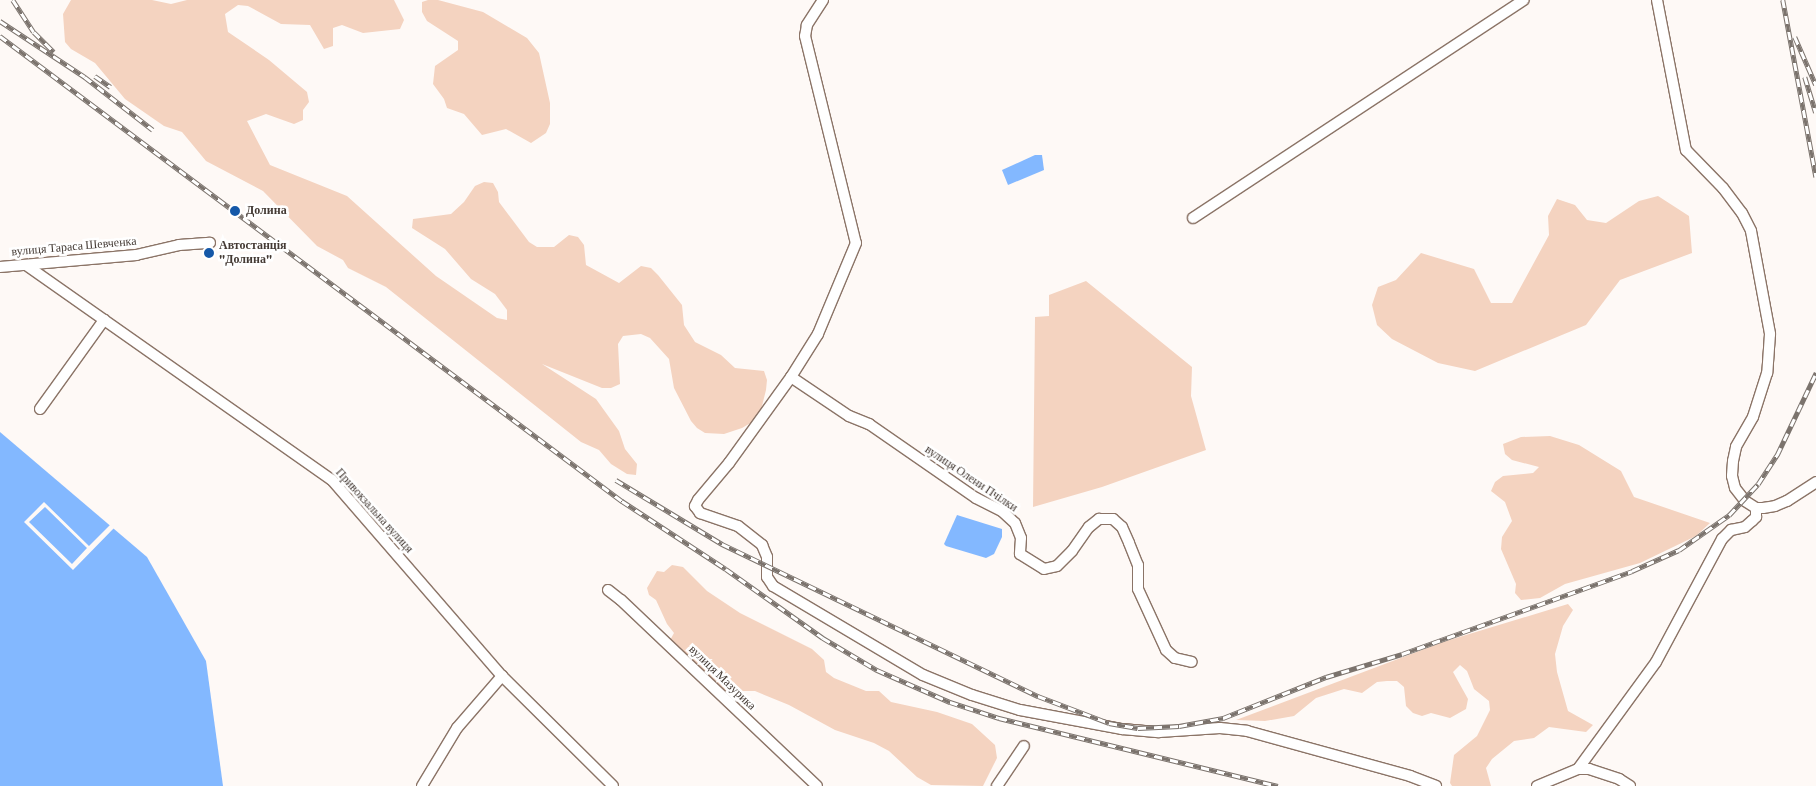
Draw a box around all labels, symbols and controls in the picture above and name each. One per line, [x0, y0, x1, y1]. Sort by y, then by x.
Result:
marker: Долина [228, 204, 242, 218]
place label: Долина [246, 204, 287, 218]
street label: вулиця Тараса Шевченка [11, 234, 137, 260]
place label: Автостанція "Долина" [219, 239, 287, 267]
marker: Автостанція "Долина" [203, 247, 215, 259]
street label: вулиця Олени Пчілки [922, 443, 1020, 515]
street label: Привокзальна вулиця [332, 466, 416, 556]
street label: вулиця Мазурика [686, 643, 758, 713]

